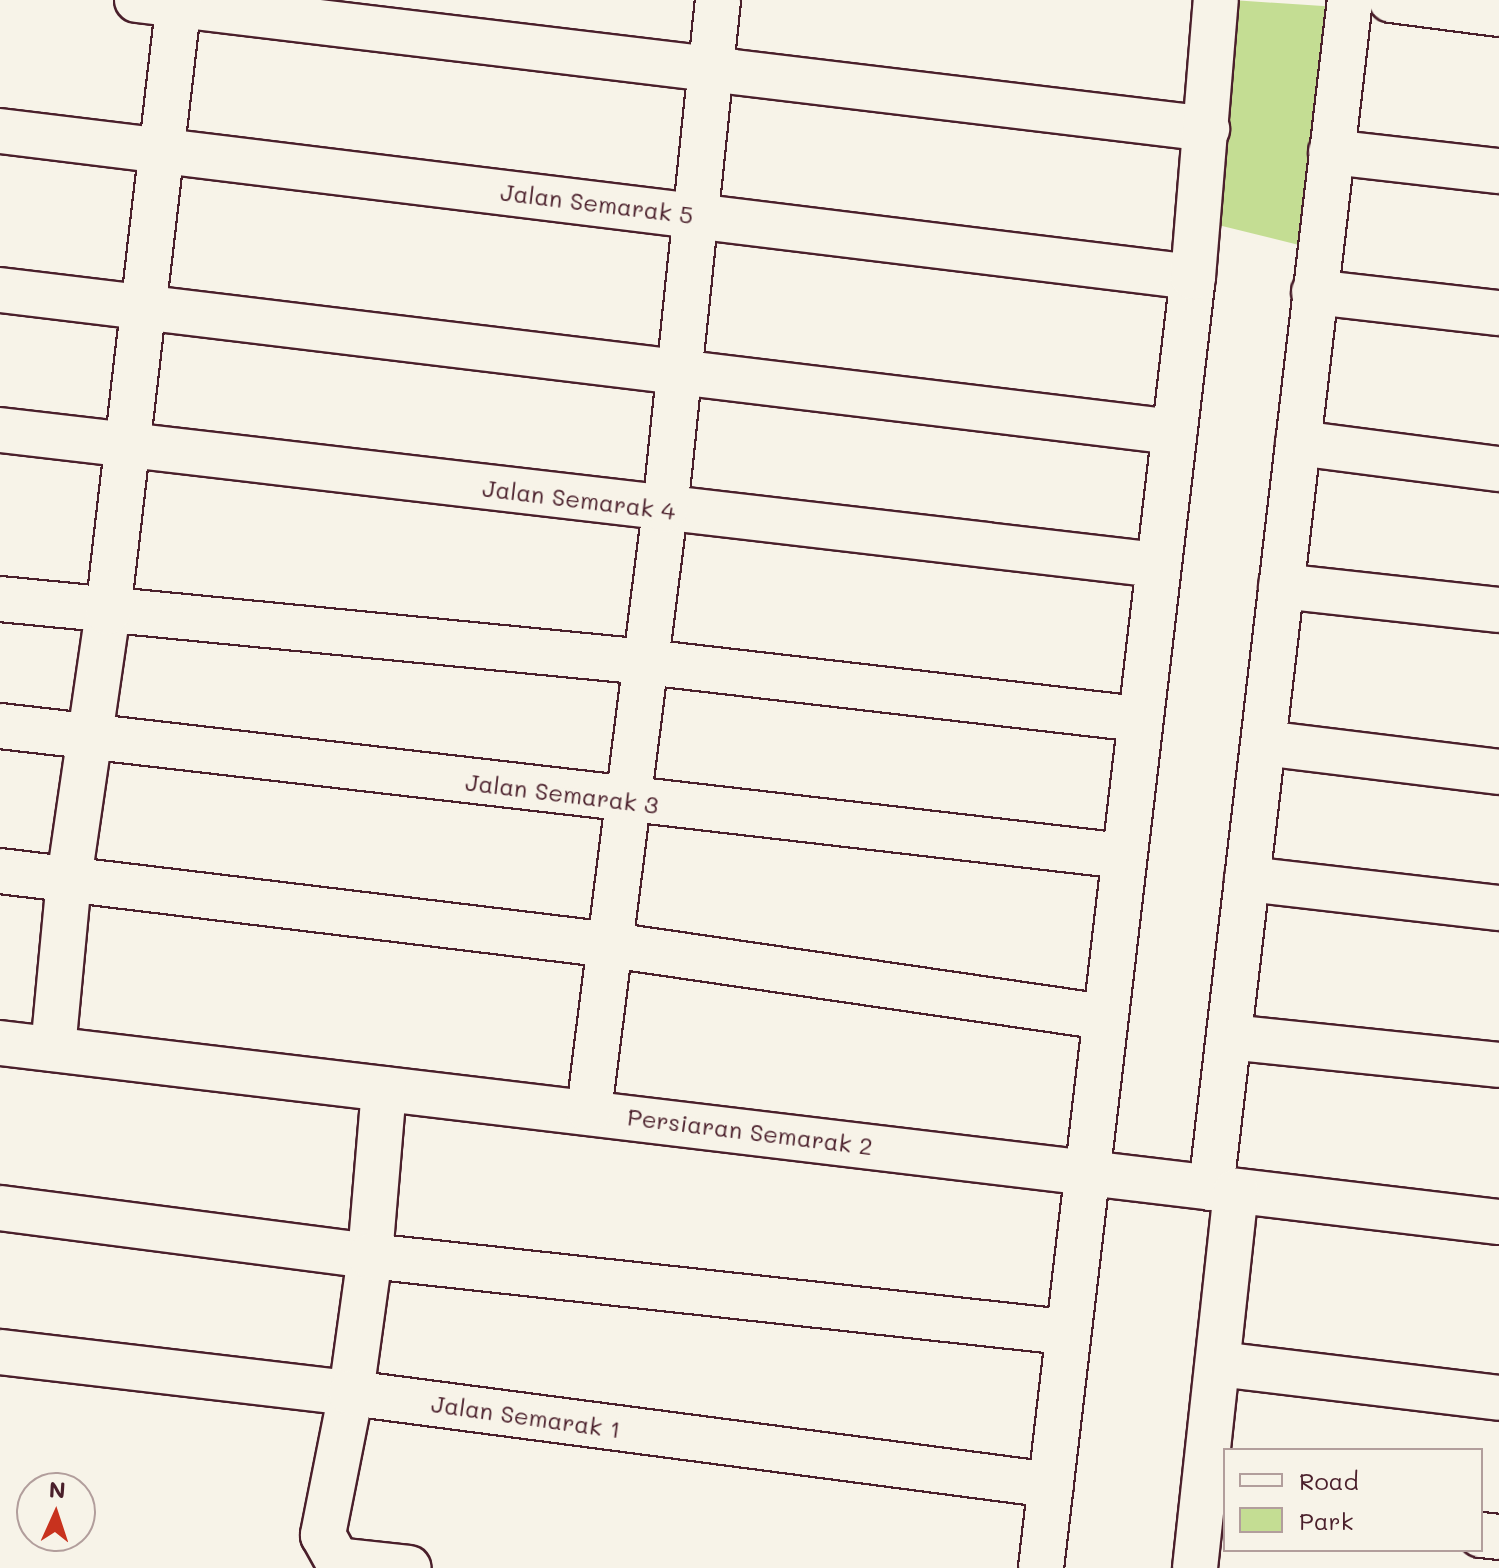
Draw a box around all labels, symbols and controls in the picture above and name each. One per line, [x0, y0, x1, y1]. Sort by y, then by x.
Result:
street label: Jalan Semarak 5 [499, 177, 695, 229]
street label: Jalan Semarak 4 [481, 473, 677, 525]
street label: Jalan Semarak 3 [464, 767, 660, 819]
street label: Persiaran Semarak 2 [626, 1102, 874, 1160]
street label: Jalan Semarak 1 [430, 1388, 622, 1444]
legend [1223, 1448, 1483, 1552]
text: Road [1299, 1465, 1359, 1496]
north arrow [16, 1472, 96, 1552]
text: N [48, 1475, 66, 1504]
text: Park [1299, 1505, 1353, 1536]

